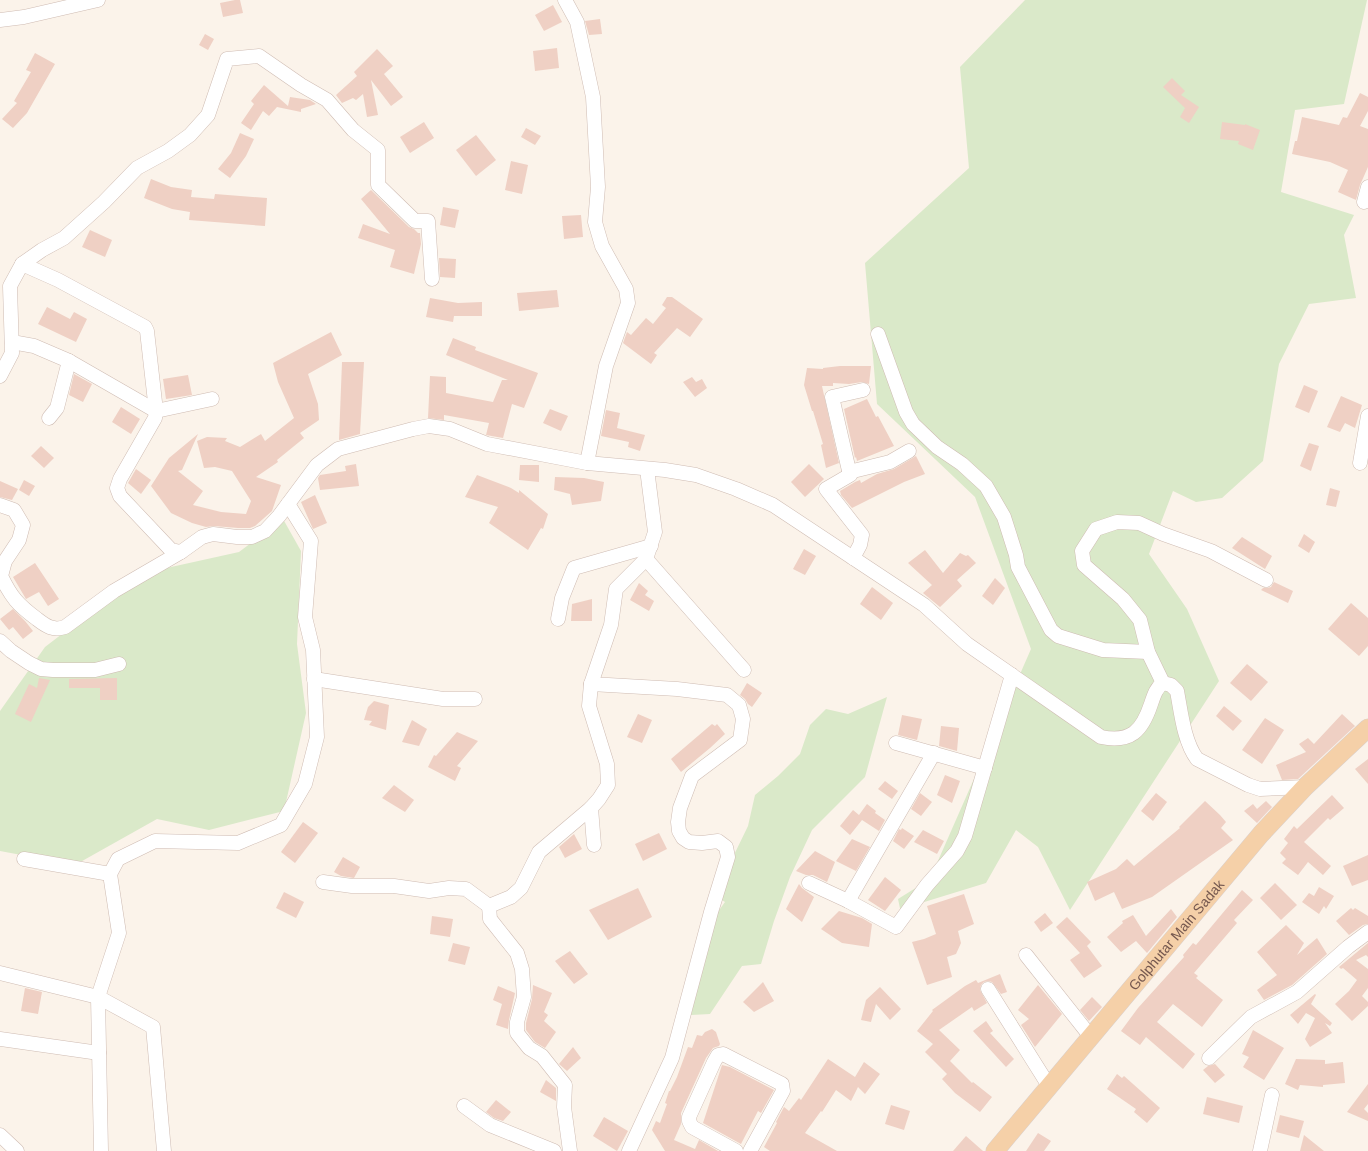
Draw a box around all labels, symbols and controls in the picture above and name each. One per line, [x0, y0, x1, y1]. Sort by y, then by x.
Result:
street label: Golphutar Main Sadak [1125, 876, 1228, 994]

